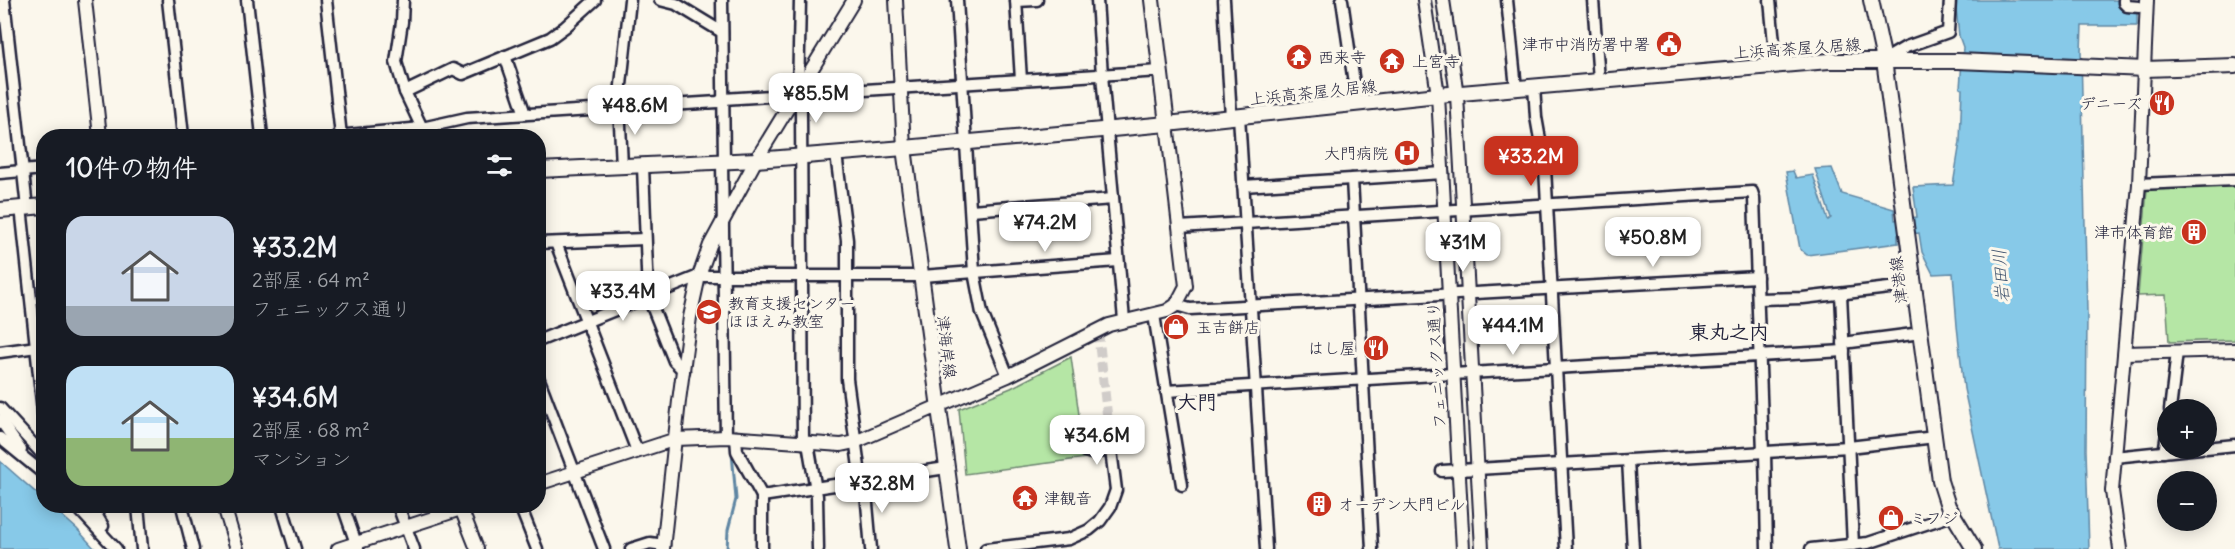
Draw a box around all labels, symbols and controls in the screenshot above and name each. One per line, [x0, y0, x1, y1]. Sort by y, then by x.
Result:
public building icon: 津市中消防署中署 [1654, 29, 1684, 59]
place label: 津市中消防署中署 [1522, 34, 1650, 54]
street label: 上浜高茶屋久居線 [1732, 34, 1862, 62]
temple icon: 西来寺 [1284, 42, 1314, 72]
temple icon: 上宮寺 [1377, 46, 1407, 76]
place label: 西来寺 [1318, 47, 1366, 67]
place label: 上宮寺 [1412, 51, 1460, 71]
pin: ¥85.5M [767, 73, 865, 124]
street label: 上浜高茶屋久居線 [1248, 75, 1378, 109]
text: ¥85.5M [783, 80, 849, 105]
pin: ¥48.6M [586, 85, 684, 136]
restaurant icon: デニーズ [2147, 88, 2177, 118]
text: ¥48.6M [602, 92, 668, 117]
place label: デニーズ [2080, 93, 2142, 113]
pin: ¥33.2M [1482, 136, 1580, 187]
hospital icon: 大門病院 [1392, 138, 1422, 168]
place label: 大門病院 [1324, 143, 1388, 163]
text: ¥33.2M [1498, 143, 1564, 168]
icon: filters [483, 149, 516, 182]
text: 10件の物件 [66, 151, 197, 184]
pin: ¥74.2M [996, 202, 1094, 253]
text: ¥74.2M [1013, 209, 1077, 234]
pin: ¥50.8M [1604, 217, 1702, 268]
building icon: 津市体育館 [2179, 217, 2209, 247]
pin: ¥31M [1427, 222, 1499, 273]
place label: 津市体育館 [2094, 222, 2174, 242]
text: ¥50.8M [1619, 224, 1687, 249]
text: ¥31M [1439, 229, 1487, 254]
text: ¥33.2M [252, 231, 338, 264]
icon: home [114, 240, 186, 312]
water label: 岩田川 [1987, 248, 2014, 304]
street label: 津港線 [1885, 255, 1911, 305]
text: 2部屋 · 64 m² [252, 267, 370, 292]
pin: ¥33.4M [574, 271, 672, 322]
text: ¥33.4M [590, 278, 656, 303]
place label: 教育支援センター ほほえみ教室 [728, 293, 855, 331]
text: フェニックス通り [252, 296, 412, 321]
school or university icon: 教育支援センター ほほえみ教室 [694, 297, 724, 327]
street label: フェニックス通り [1423, 301, 1449, 429]
pin: ¥44.1M [1464, 305, 1562, 356]
shop icon: 玉吉餅店 [1161, 312, 1191, 342]
text: ¥44.1M [1482, 312, 1544, 337]
street label: 津海岸線 [933, 314, 961, 380]
place label: 玉吉餅店 [1196, 317, 1260, 337]
district label: 東丸之内 [1689, 319, 1769, 344]
restaurant icon: はし屋 [1361, 333, 1391, 363]
place label: はし屋 [1308, 338, 1356, 358]
text: ¥34.6M [252, 381, 339, 414]
district label: 大門 [1177, 389, 1217, 414]
icon: home [114, 390, 186, 462]
map controls [2157, 399, 2217, 531]
button: + [2157, 399, 2217, 459]
pin: ¥34.6M [1048, 415, 1146, 466]
text: 2部屋 · 68 m² [252, 417, 370, 442]
text: ¥34.6M [1064, 422, 1130, 447]
text: マンション [252, 446, 351, 471]
pin: ¥32.8M [833, 463, 931, 514]
text: ¥32.8M [849, 470, 915, 495]
button: − [2157, 471, 2217, 531]
temple icon: 津観音 [1010, 483, 1040, 513]
place label: 津観音 [1044, 488, 1092, 508]
building icon: オーデン大門ビル [1304, 489, 1334, 519]
place label: オーデン大門ビル [1338, 494, 1466, 514]
shop icon: ミフジ [1876, 503, 1906, 533]
place label: ミフジ [1910, 508, 1958, 528]

